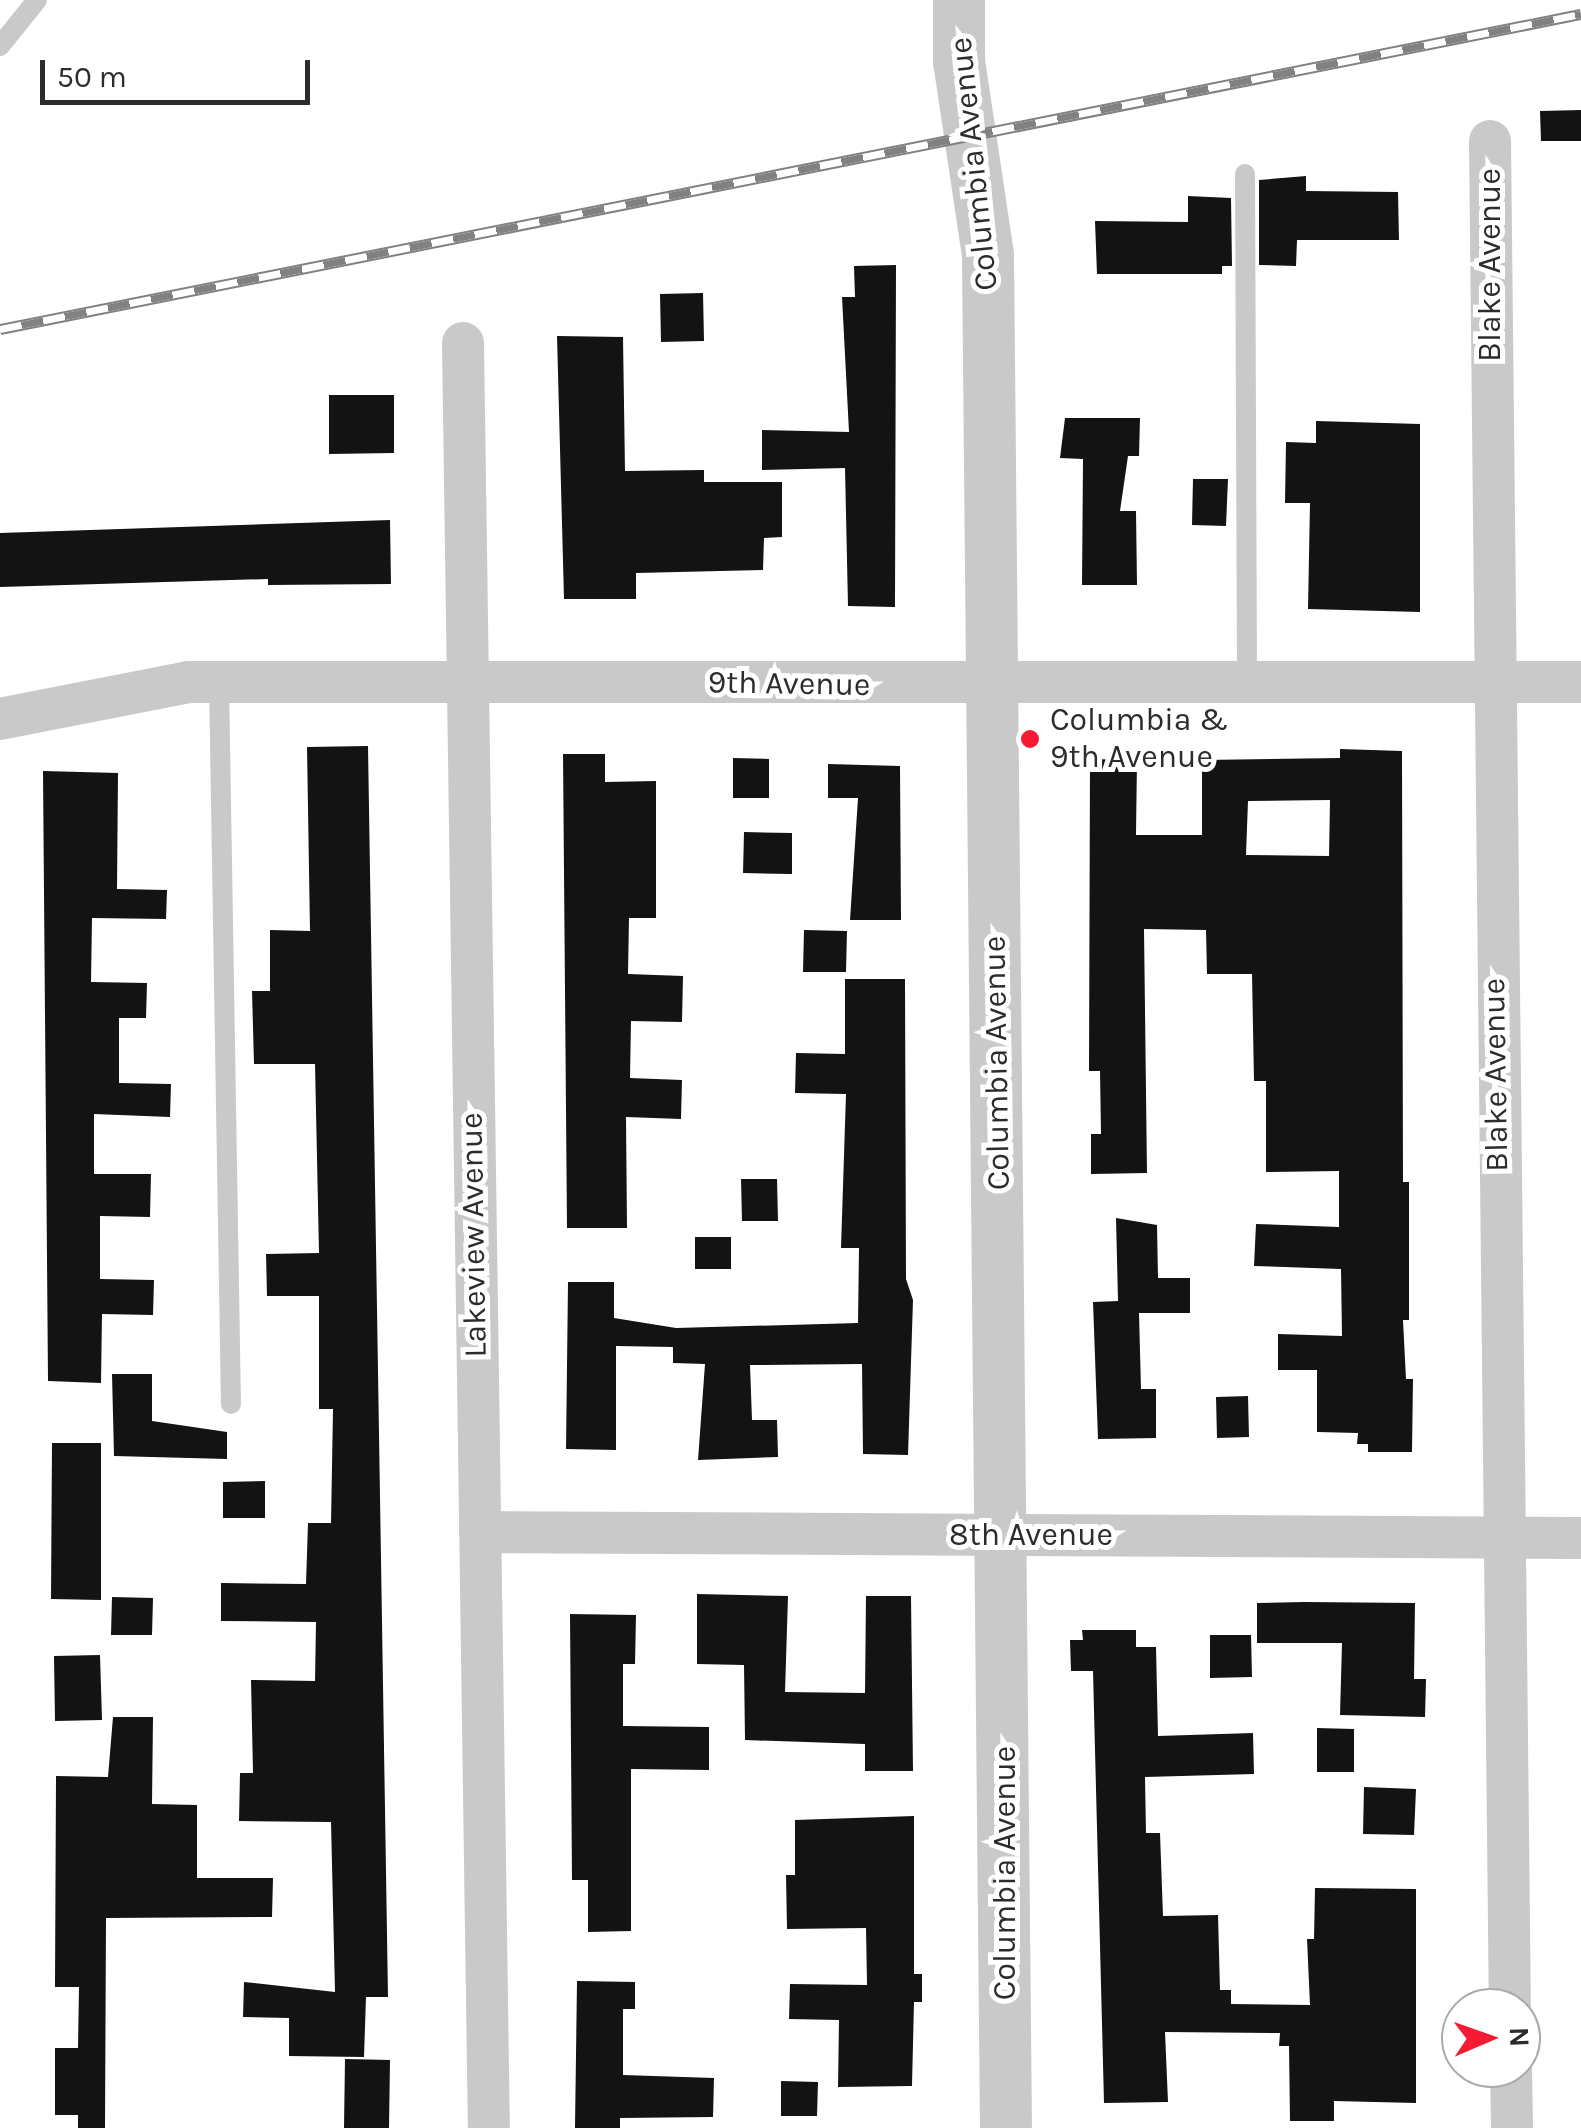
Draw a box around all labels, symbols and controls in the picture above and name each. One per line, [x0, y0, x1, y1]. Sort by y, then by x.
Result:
street label: Columbia Avenue [942, 35, 1006, 293]
scale bar [45, 40, 315, 102]
text: 50 m [57, 59, 127, 95]
street label: Blake Avenue [1471, 168, 1509, 362]
street label: 9th Avenue [707, 663, 871, 705]
place label: Columbia & 9th Avenue [1050, 702, 1228, 777]
marker: Columbia & 9th Avenue [1019, 728, 1041, 750]
street label: Columbia Avenue [976, 935, 1018, 1191]
street label: Blake Avenue [1475, 978, 1517, 1172]
street label: Lakeview Avenue [453, 1112, 495, 1358]
street label: 8th Avenue [949, 1516, 1113, 1554]
street label: Columbia Avenue [986, 1746, 1024, 2000]
north arrow [1441, 1988, 1541, 2088]
text: N [1503, 2026, 1536, 2048]

